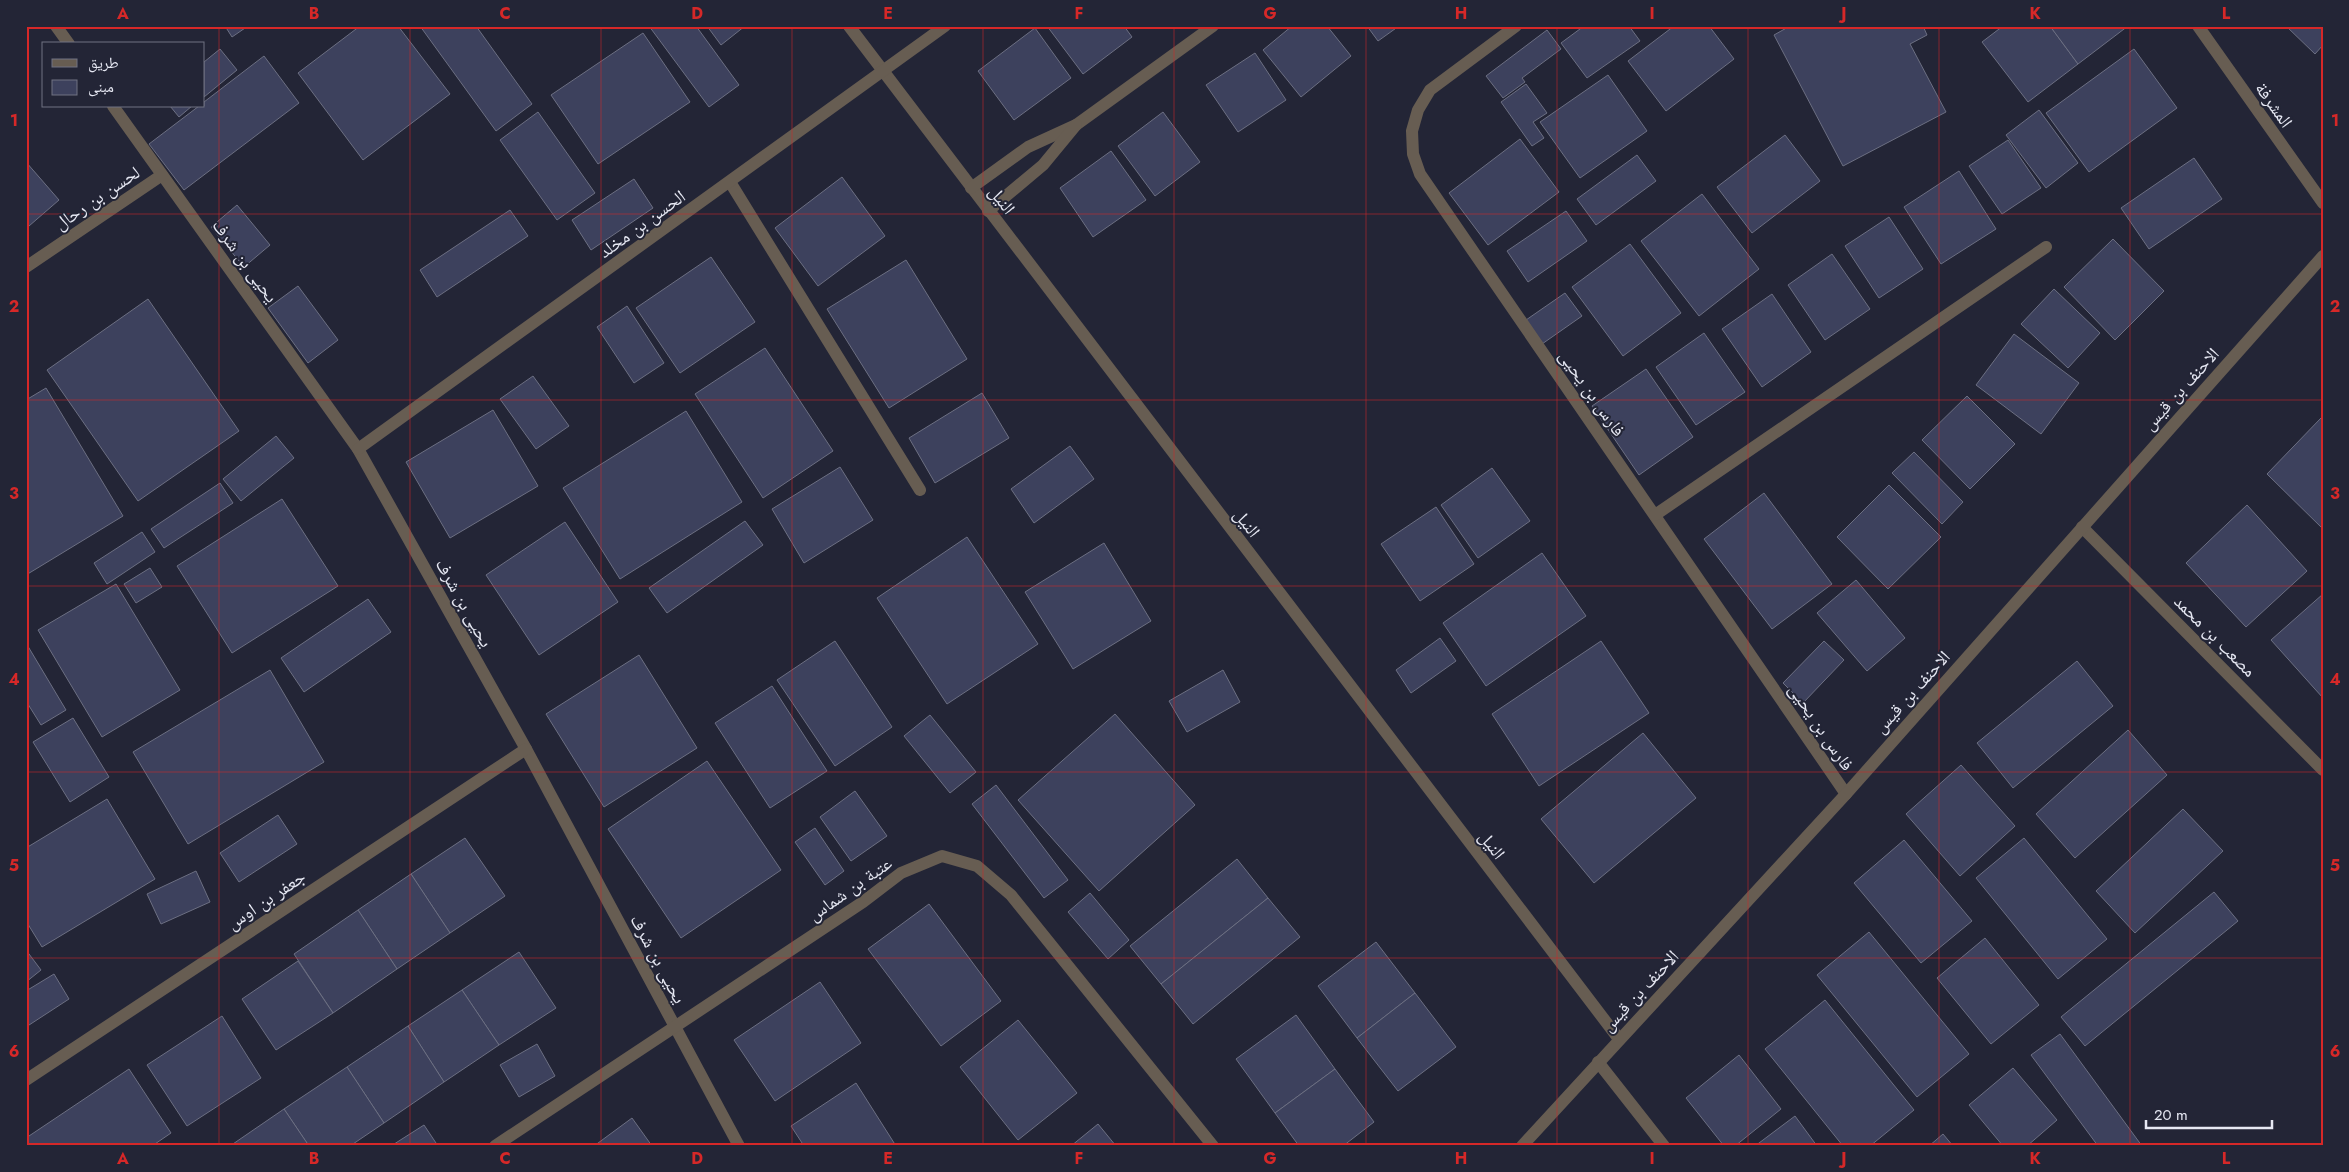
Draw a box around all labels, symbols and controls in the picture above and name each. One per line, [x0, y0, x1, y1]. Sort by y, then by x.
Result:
text: A [116, 2, 129, 25]
text: B [309, 2, 319, 25]
text: C [499, 2, 511, 25]
text: D [691, 2, 703, 25]
text: E [883, 2, 893, 25]
text: F [1075, 2, 1083, 25]
text: G [1263, 2, 1277, 25]
text: H [1455, 2, 1467, 25]
text: I [1649, 2, 1655, 25]
text: J [1838, 2, 1847, 25]
text: K [2029, 2, 2041, 25]
text: L [2222, 2, 2231, 25]
legend [42, 42, 205, 108]
text: طريق [88, 52, 119, 74]
text: مبنى [88, 76, 114, 98]
street label: المشرفة [2249, 77, 2299, 133]
text: 1 [10, 109, 18, 132]
text: 1 [2331, 109, 2339, 132]
street label: لحسن بن رحال [49, 160, 145, 236]
street label: النيل [982, 180, 1022, 220]
street label: الحسن بن مخلد [593, 184, 691, 264]
street label: يحيى بن شرف [206, 214, 284, 308]
text: 2 [9, 295, 19, 318]
text: 2 [2330, 295, 2340, 318]
street label: الاحنف بن قيس [2137, 342, 2225, 436]
street label: فارس بن يحيى [1553, 344, 1631, 442]
text: 3 [9, 482, 19, 505]
text: 3 [2330, 482, 2340, 505]
street label: النيل [1227, 503, 1267, 543]
street label: يحيى بن شرف [429, 554, 499, 652]
street label: مصعب بن محمد [2168, 589, 2262, 683]
street label: الاحنف بن قيس [1868, 645, 1956, 739]
text: 4 [8, 668, 20, 691]
text: 4 [2329, 668, 2341, 691]
street label: فارس بن يحيى [1782, 678, 1860, 776]
street label: النيل [1472, 825, 1512, 865]
street label: عتبة بن شماس [803, 850, 897, 928]
text: 5 [9, 854, 19, 877]
text: 5 [2330, 854, 2340, 877]
street label: جعفر بن اوس [221, 864, 311, 936]
street label: يحيى بن شرف [624, 910, 692, 1008]
street label: الاحنف بن قيس [1595, 944, 1685, 1038]
text: 6 [9, 1040, 19, 1063]
text: 6 [2330, 1040, 2340, 1063]
scale bar [2146, 1097, 2273, 1129]
text: 20 m [2154, 1104, 2188, 1126]
text: A [116, 1147, 129, 1170]
text: B [309, 1147, 319, 1170]
text: C [499, 1147, 511, 1170]
text: D [691, 1147, 703, 1170]
text: E [883, 1147, 893, 1170]
text: F [1075, 1147, 1083, 1170]
text: G [1263, 1147, 1277, 1170]
text: H [1455, 1147, 1467, 1170]
text: I [1649, 1147, 1655, 1170]
text: J [1838, 1147, 1847, 1170]
text: K [2029, 1147, 2041, 1170]
text: L [2222, 1147, 2231, 1170]

